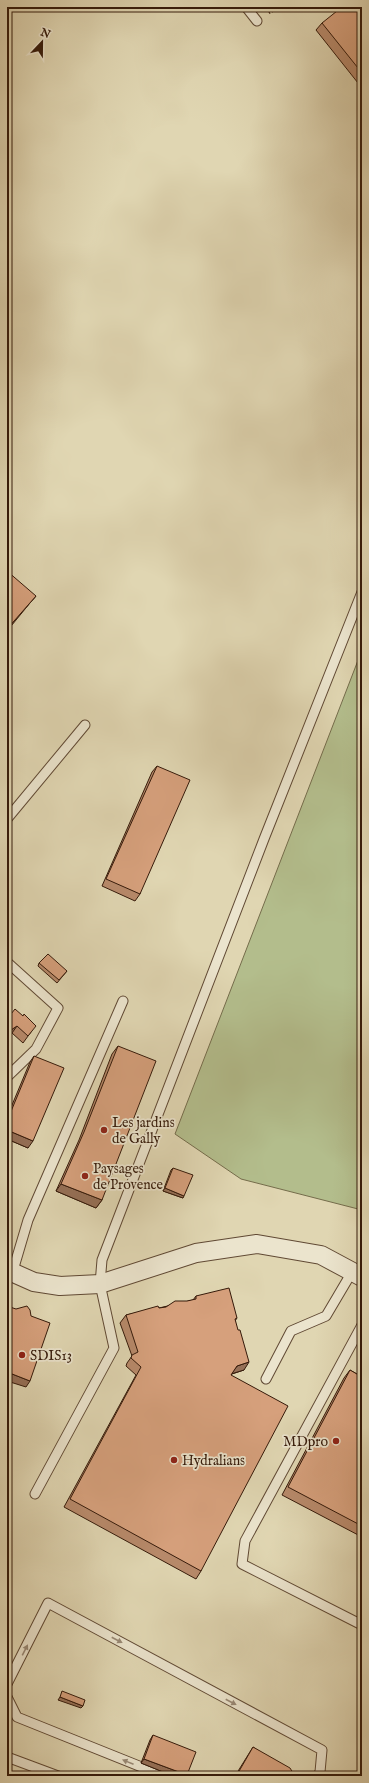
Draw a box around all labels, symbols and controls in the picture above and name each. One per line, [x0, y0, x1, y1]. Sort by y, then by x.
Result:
north arrow [22, 22, 62, 62]
text: N [37, 25, 53, 42]
place label: Les jardins de Gally [112, 1114, 175, 1148]
marker: Les jardins de Gally [99, 1125, 109, 1135]
place label: Paysages de Provence [93, 1160, 164, 1194]
marker: Paysages de Provence [80, 1171, 90, 1181]
place label: SDIS13 [30, 1347, 72, 1365]
marker: SDIS13 [17, 1350, 27, 1360]
place label: MDpro [283, 1433, 328, 1451]
marker: MDpro [331, 1436, 341, 1446]
place label: Hydralians [182, 1452, 245, 1470]
marker: Hydralians [169, 1455, 179, 1465]
one-way arrow [111, 1637, 123, 1643]
one-way arrow [21, 1644, 28, 1655]
one-way arrow [226, 1698, 237, 1705]
one-way arrow [121, 1758, 133, 1764]

